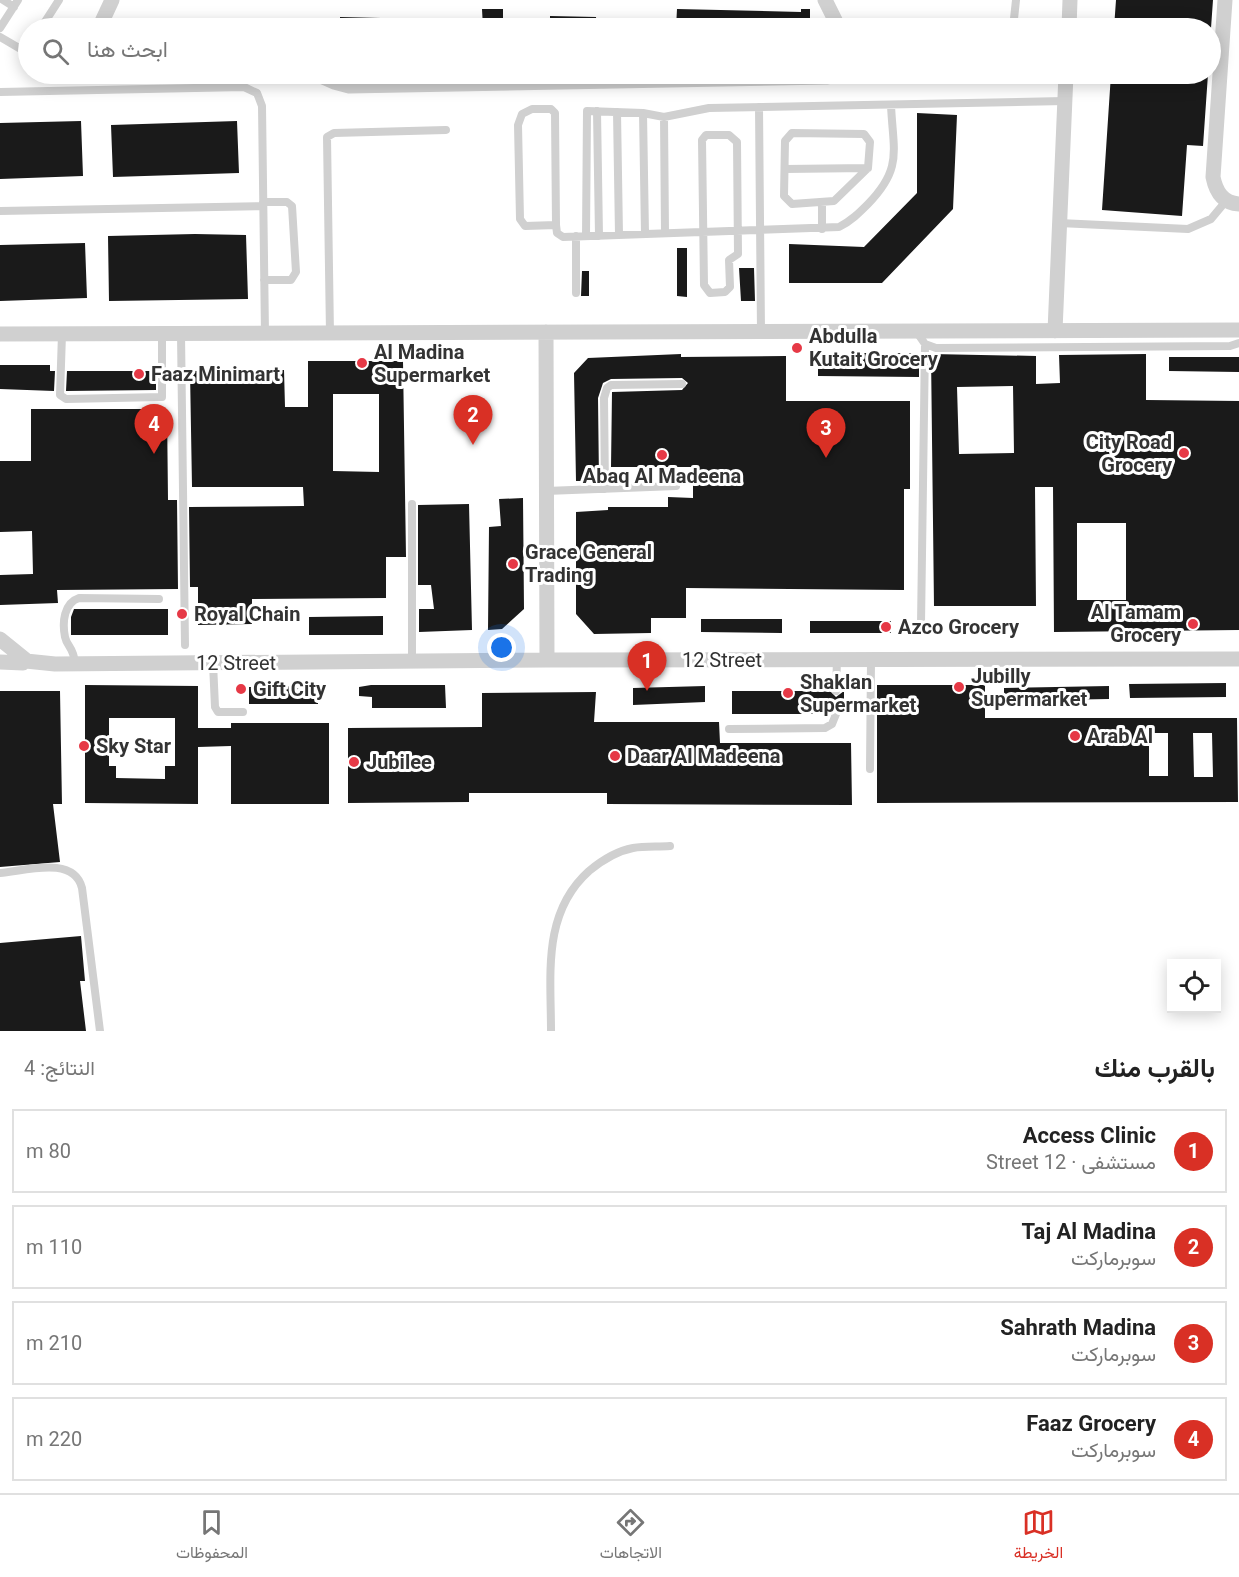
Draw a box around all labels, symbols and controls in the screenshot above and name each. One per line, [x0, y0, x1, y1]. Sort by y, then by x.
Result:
search box [18, 18, 1221, 84]
icon: search [39, 35, 72, 68]
text: ابحث هنا [87, 37, 168, 62]
place label: Abdulla Kutait Grocery [809, 324, 939, 371]
place label: Al Madina Supermarket [374, 340, 491, 387]
marker: Abdulla Kutait Grocery [790, 341, 804, 355]
marker: Al Madina Supermarket [355, 356, 369, 370]
place label: Faaz Minimart [151, 362, 280, 386]
marker: Faaz Minimart [132, 367, 146, 381]
pin: 2 [454, 396, 492, 445]
pin: 4 [134, 404, 174, 454]
pin: 3 [806, 408, 846, 458]
place label: City Road Grocery [1086, 430, 1173, 477]
marker: City Road Grocery [1177, 446, 1191, 460]
marker: Abaq Al Madeena [655, 448, 669, 462]
place label: Abaq Al Madeena [583, 464, 741, 488]
place label: Grace General Trading [525, 540, 652, 587]
marker: Grace General Trading [506, 557, 520, 571]
place label: Al Tamam Grocery [1091, 600, 1182, 647]
place label: Royal Chain [194, 602, 300, 626]
marker: Royal Chain [175, 607, 189, 621]
place label: Azco Grocery [898, 615, 1020, 639]
marker: Al Tamam Grocery [1186, 617, 1200, 631]
marker: Azco Grocery [879, 620, 893, 634]
your location [487, 633, 516, 662]
pin: 1 [628, 642, 666, 691]
street label: 12 Street [682, 648, 762, 672]
street label: 12 Street [196, 651, 276, 675]
place label: Jubilly Supermarket [971, 664, 1088, 711]
place label: Shaklan Supermarket [800, 670, 917, 717]
place label: Gift City [253, 677, 327, 701]
marker: Jubilly Supermarket [952, 680, 966, 694]
marker: Gift City [234, 682, 248, 696]
marker: Shaklan Supermarket [781, 686, 795, 700]
place label: Arab Al [1087, 724, 1153, 748]
marker: Arab Al [1068, 729, 1082, 743]
place label: Sky Star [96, 734, 172, 758]
marker: Sky Star [77, 739, 91, 753]
place label: Daar Al Madeena [627, 744, 781, 768]
marker: Daar Al Madeena [608, 749, 622, 763]
place label: Jubilee [366, 750, 432, 774]
marker: Jubilee [347, 755, 361, 769]
map controls [1167, 959, 1221, 1013]
button: locate [1167, 959, 1221, 1013]
text: بالقرب منك [1094, 1053, 1215, 1083]
text: النتائج: 4 [24, 1056, 95, 1080]
text: Access Clinic [1023, 1123, 1156, 1148]
text: 80 m [26, 1139, 71, 1163]
text: 1 [1188, 1139, 1199, 1163]
text: مستشفى · 12 Street [986, 1150, 1156, 1174]
text: Taj Al Madina [1022, 1219, 1156, 1244]
text: 110 m [26, 1235, 82, 1259]
text: 2 [1188, 1235, 1199, 1259]
text: سوبرماركت [1071, 1246, 1156, 1270]
text: Sahrath Madina [1000, 1315, 1156, 1340]
text: 210 m [26, 1331, 82, 1355]
text: 3 [1188, 1331, 1199, 1355]
text: سوبرماركت [1071, 1342, 1156, 1366]
text: Faaz Grocery [1026, 1411, 1156, 1436]
text: 220 m [26, 1427, 82, 1451]
text: 4 [1188, 1427, 1199, 1451]
text: سوبرماركت [1071, 1438, 1156, 1462]
tab: المحفوظات [176, 1506, 248, 1567]
tab: الاتجاهات [600, 1506, 662, 1567]
tab: الخريطة [1014, 1506, 1063, 1567]

